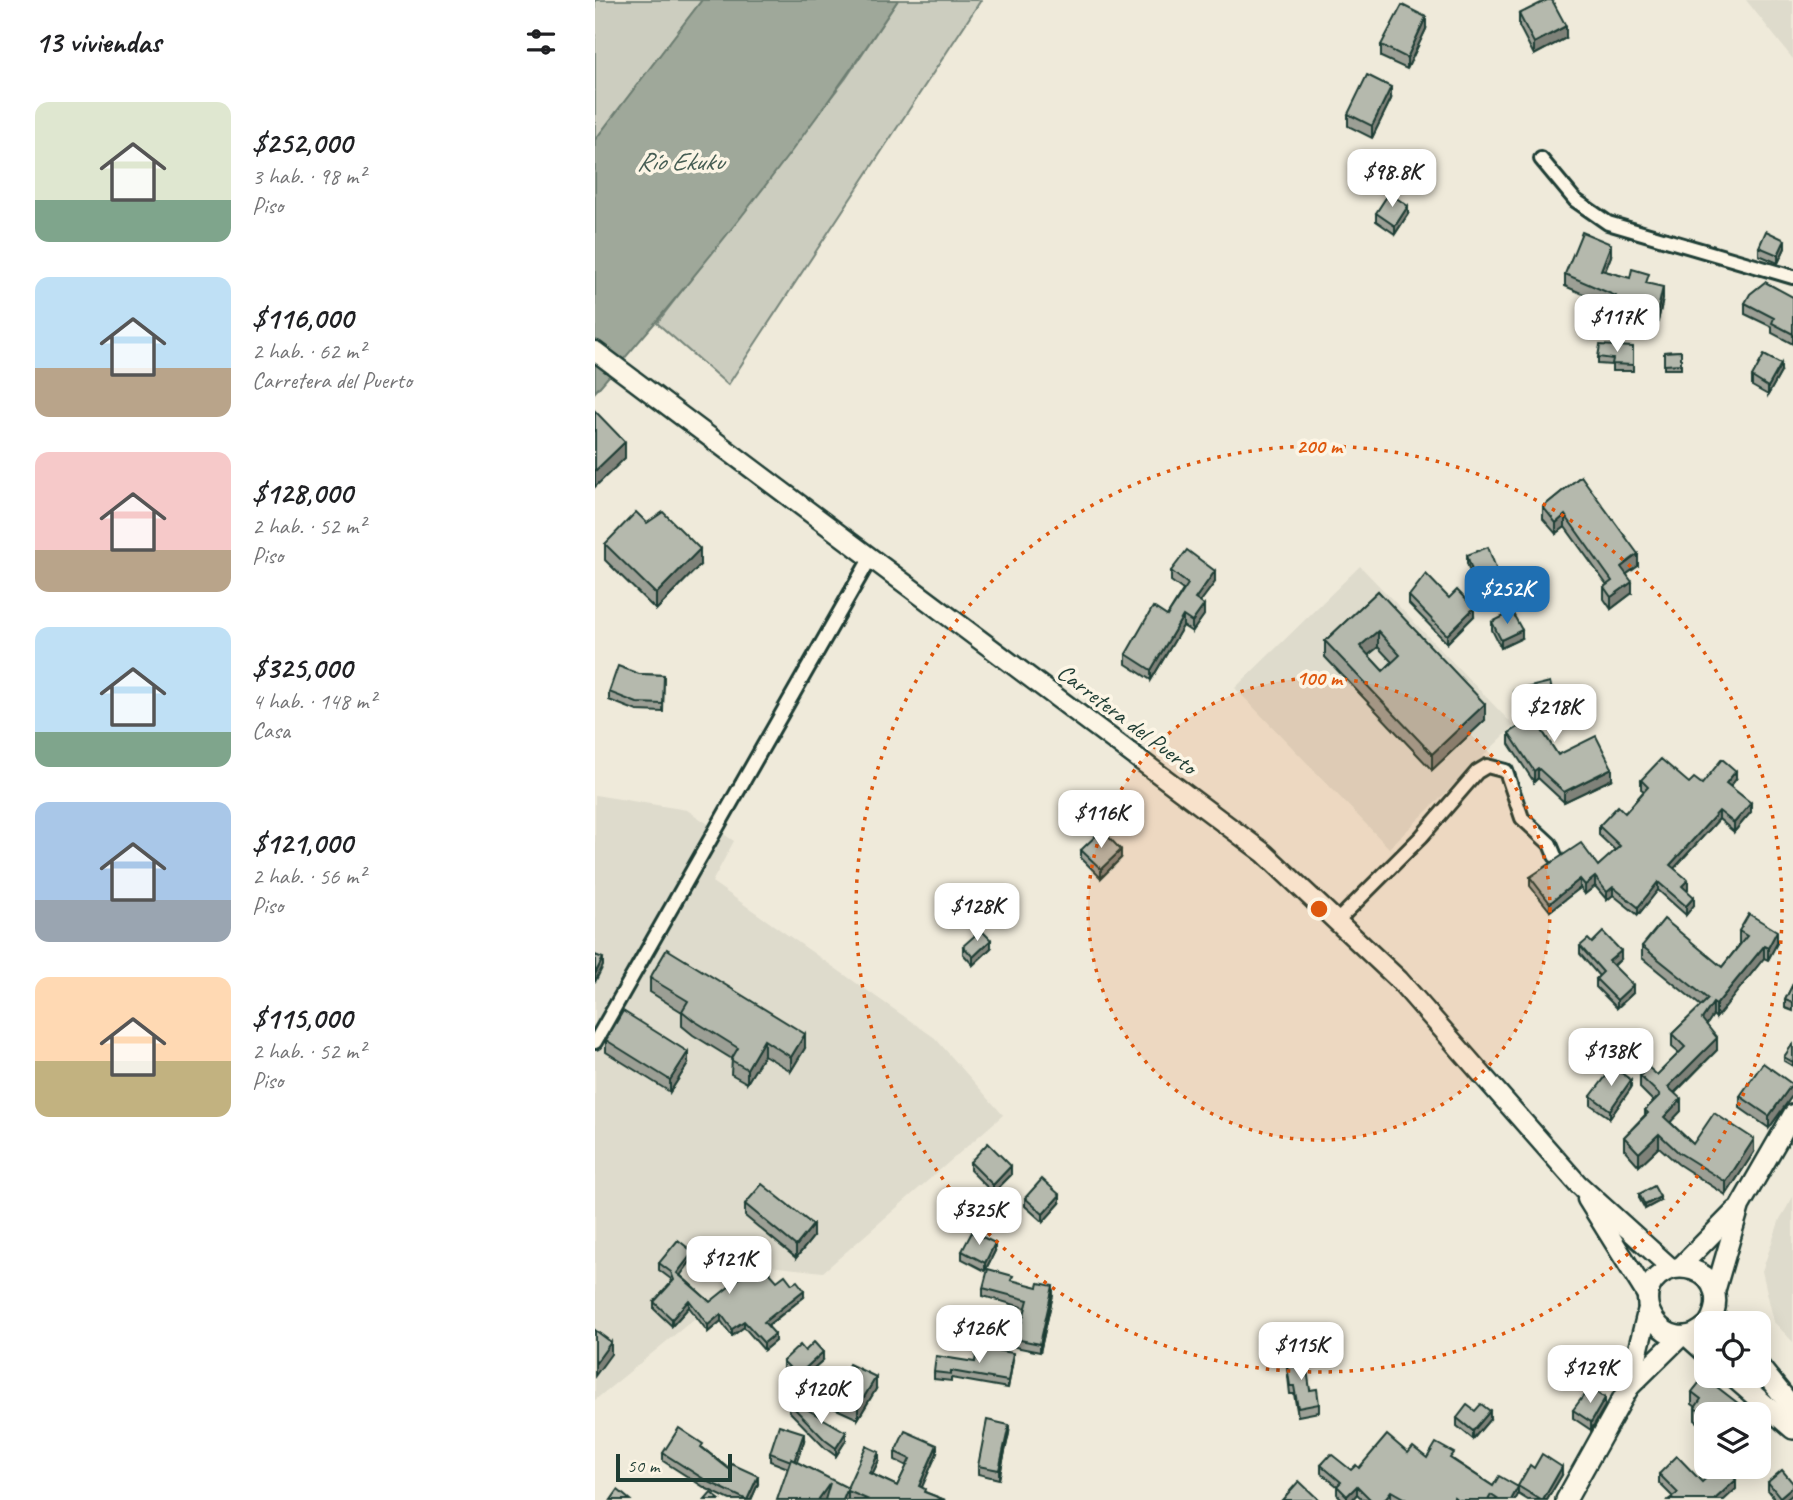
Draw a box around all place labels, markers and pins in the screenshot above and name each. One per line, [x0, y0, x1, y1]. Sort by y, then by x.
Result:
pin: $98.8K [1335, 150, 1449, 209]
pin: $117K [1568, 294, 1666, 354]
pin: $252K [1458, 566, 1556, 626]
pin: $218K [1505, 684, 1603, 744]
pin: $116K [1052, 790, 1150, 850]
pin: $128K [928, 884, 1026, 943]
centre of rings [1307, 897, 1331, 921]
pin: $138K [1562, 1028, 1660, 1088]
pin: $325K [930, 1188, 1028, 1247]
pin: $121K [680, 1236, 778, 1296]
pin: $126K [930, 1306, 1028, 1365]
pin: $115K [1252, 1322, 1350, 1382]
pin: $129K [1541, 1346, 1639, 1405]
pin: $120K [772, 1366, 870, 1426]

